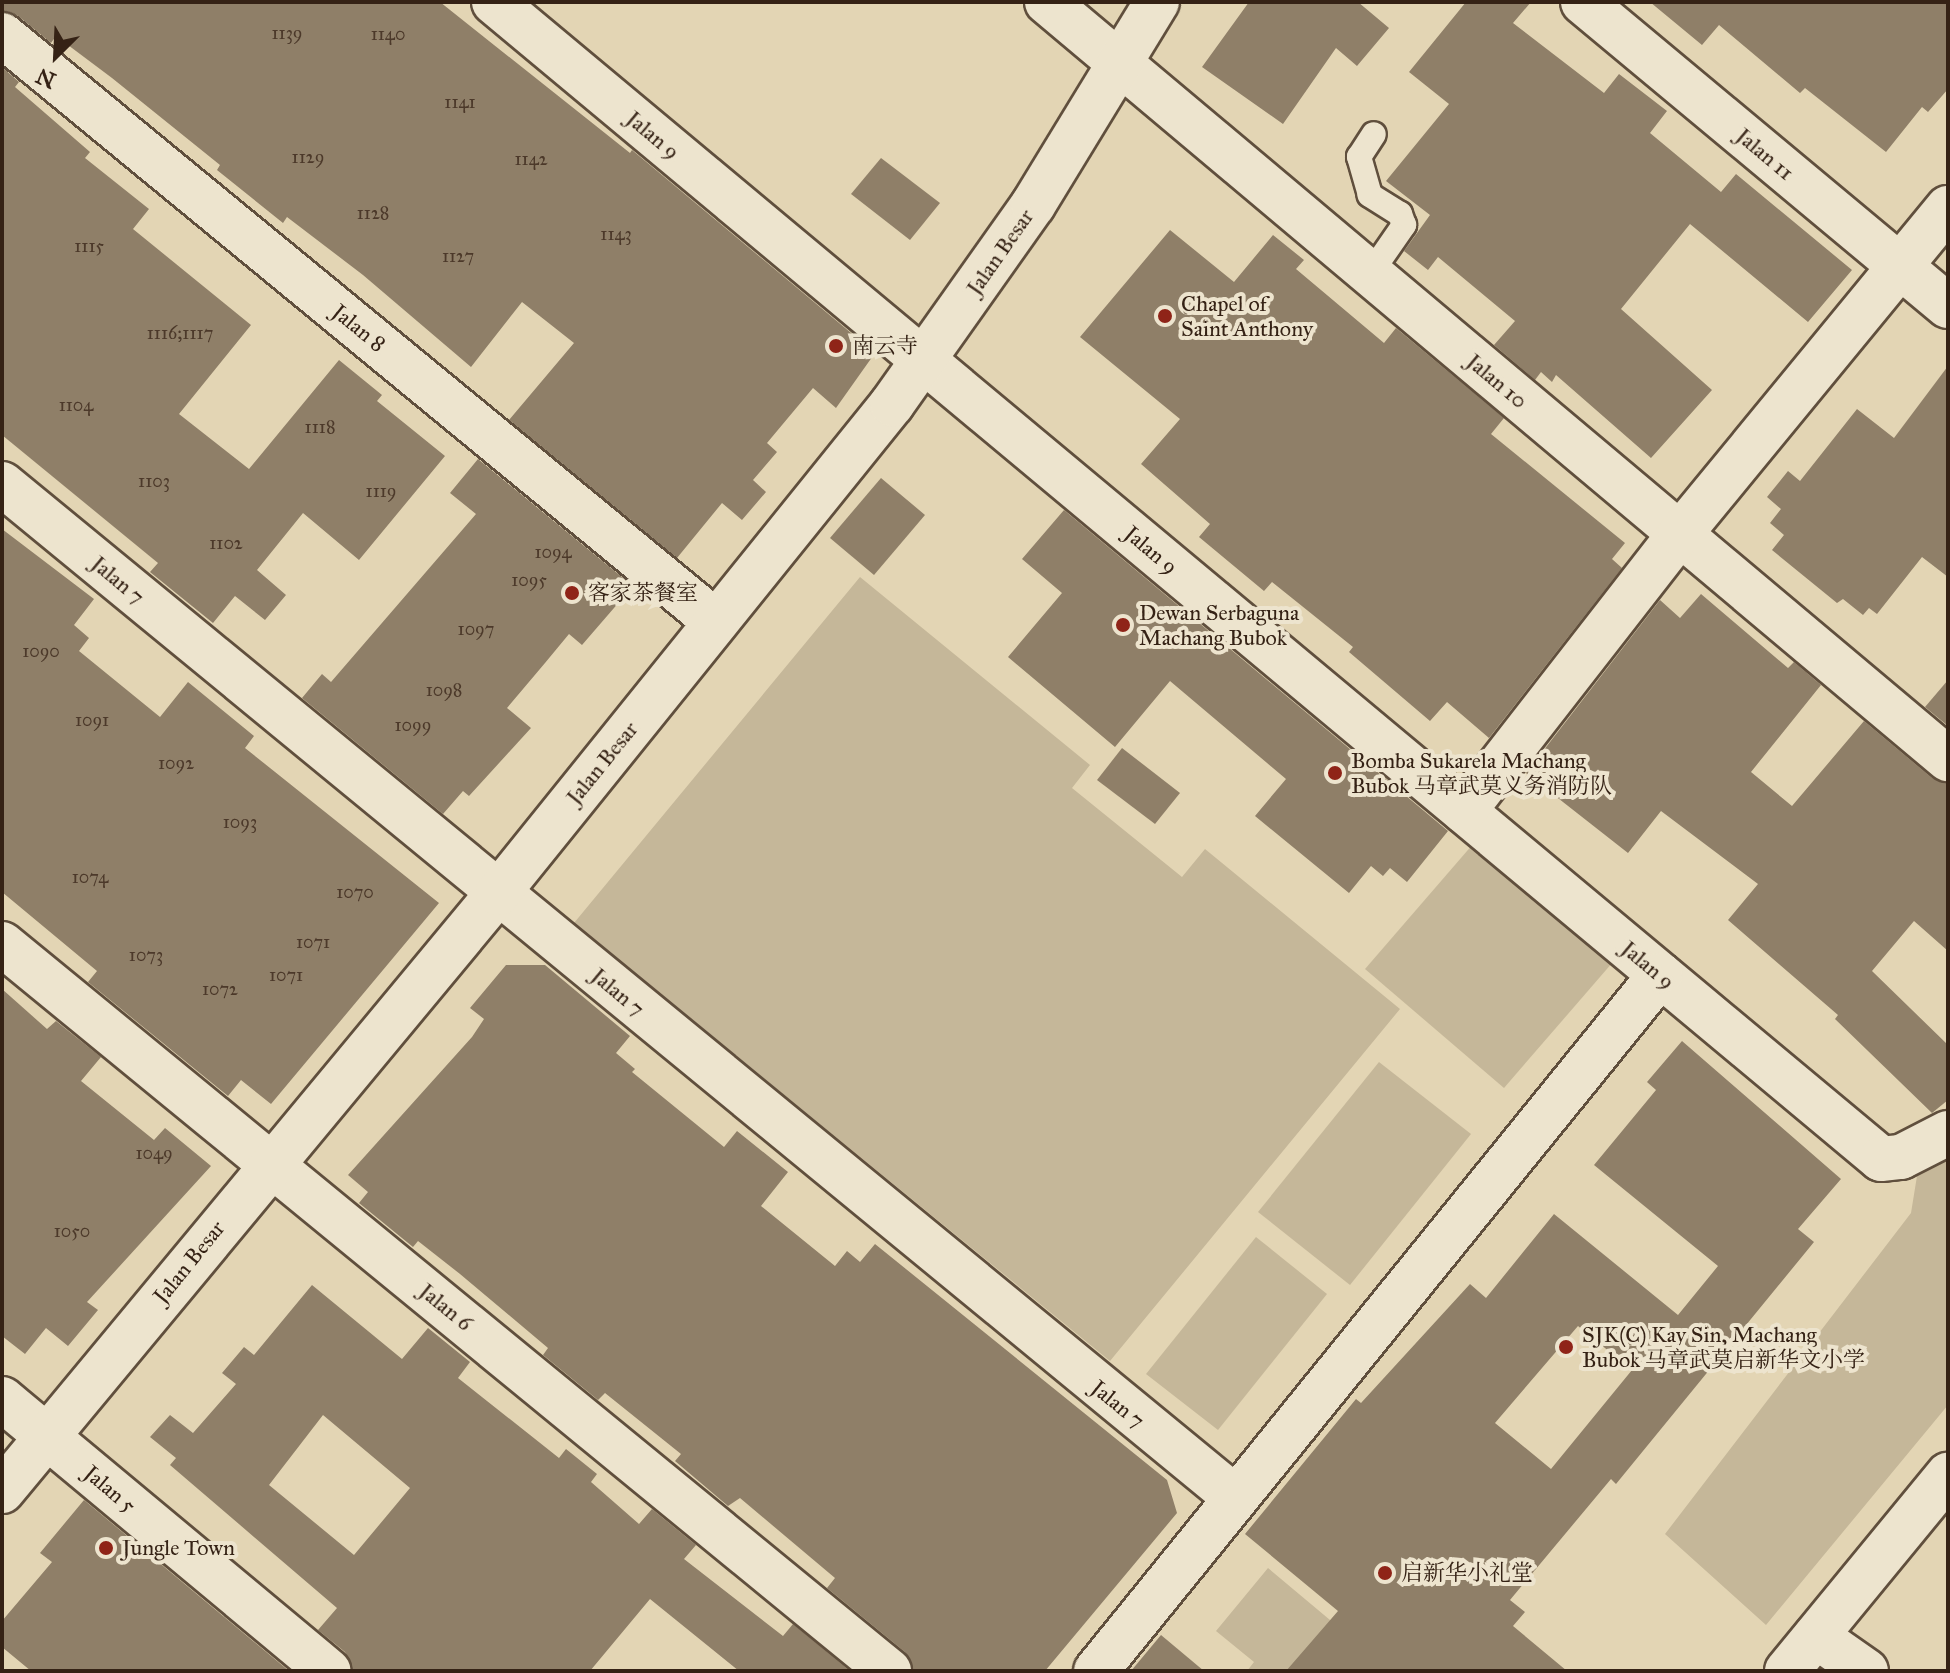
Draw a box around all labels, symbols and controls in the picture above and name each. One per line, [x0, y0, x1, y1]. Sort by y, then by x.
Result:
north arrow [16, 16, 96, 96]
house number: 1139 [271, 22, 303, 44]
house number: 1140 [371, 23, 405, 45]
text: N [32, 62, 60, 95]
house number: 1141 [444, 91, 476, 113]
street label: Jalan 9 [621, 105, 685, 165]
street label: Jalan 11 [1731, 122, 1799, 186]
house number: 1129 [292, 146, 324, 168]
house number: 1142 [514, 148, 548, 170]
house number: 1128 [357, 202, 389, 224]
street label: Jalan Besar [961, 204, 1039, 300]
house number: 1143 [600, 223, 632, 245]
house number: 1115 [74, 235, 104, 257]
house number: 1127 [442, 245, 474, 267]
place label: Chapel of Saint Anthony [1181, 290, 1313, 342]
street label: Jalan 8 [327, 298, 391, 358]
marker: Chapel of Saint Anthony [1156, 307, 1174, 325]
house number: 1116;1117 [147, 322, 213, 344]
place label: 南云寺 [852, 333, 918, 359]
marker: 南云寺 [827, 337, 845, 355]
street label: Jalan 10 [1461, 348, 1533, 414]
house number: 1104 [59, 394, 93, 416]
house number: 1118 [305, 416, 335, 438]
house number: 1103 [138, 470, 170, 492]
house number: 1119 [366, 480, 396, 502]
street label: Jalan 9 [1119, 520, 1183, 580]
house number: 1102 [209, 532, 243, 554]
house number: 1094 [534, 541, 572, 563]
street label: Jalan 7 [86, 550, 150, 610]
house number: 1095 [511, 569, 547, 591]
place label: 客家茶餐室 [588, 580, 698, 606]
marker: 客家茶餐室 [563, 584, 581, 602]
place label: Dewan Serbaguna Machang Bubok [1139, 599, 1299, 650]
marker: Dewan Serbaguna Machang Bubok [1114, 616, 1132, 634]
house number: 1097 [458, 618, 494, 640]
house number: 1090 [22, 640, 60, 662]
house number: 1098 [426, 679, 462, 701]
house number: 1091 [75, 709, 109, 731]
house number: 1099 [395, 714, 431, 736]
street label: Jalan Besar [561, 716, 643, 810]
place label: Bomba Sukarela Machang Bubok 马章武莫义务消防队 [1351, 747, 1612, 798]
house number: 1092 [158, 752, 194, 774]
marker: Bomba Sukarela Machang Bubok 马章武莫义务消防队 [1326, 764, 1344, 782]
house number: 1093 [223, 811, 257, 833]
house number: 1074 [72, 866, 108, 888]
house number: 1070 [336, 881, 374, 903]
house number: 1071 [296, 931, 330, 953]
street label: Jalan 9 [1616, 935, 1680, 995]
house number: 1073 [129, 944, 163, 966]
street label: Jalan 7 [586, 962, 650, 1022]
house number: 1071 [269, 964, 303, 986]
house number: 1072 [202, 978, 238, 1000]
house number: 1049 [135, 1142, 173, 1164]
street label: Jalan Besar [148, 1215, 230, 1309]
house number: 1050 [54, 1220, 90, 1242]
street label: Jalan 6 [414, 1278, 478, 1336]
place label: SJK(C) Kay Sin, Machang Bubok 马章武莫启新华文小学 [1582, 1321, 1865, 1372]
marker: SJK(C) Kay Sin, Machang Bubok 马章武莫启新华文小学 [1557, 1338, 1575, 1356]
street label: Jalan 7 [1086, 1374, 1150, 1434]
street label: Jalan 5 [79, 1460, 141, 1518]
place label: Jungle Town [122, 1535, 235, 1561]
marker: Jungle Town [97, 1539, 115, 1557]
place label: 启新华小礼堂 [1401, 1560, 1533, 1586]
marker: 启新华小礼堂 [1376, 1564, 1394, 1582]

